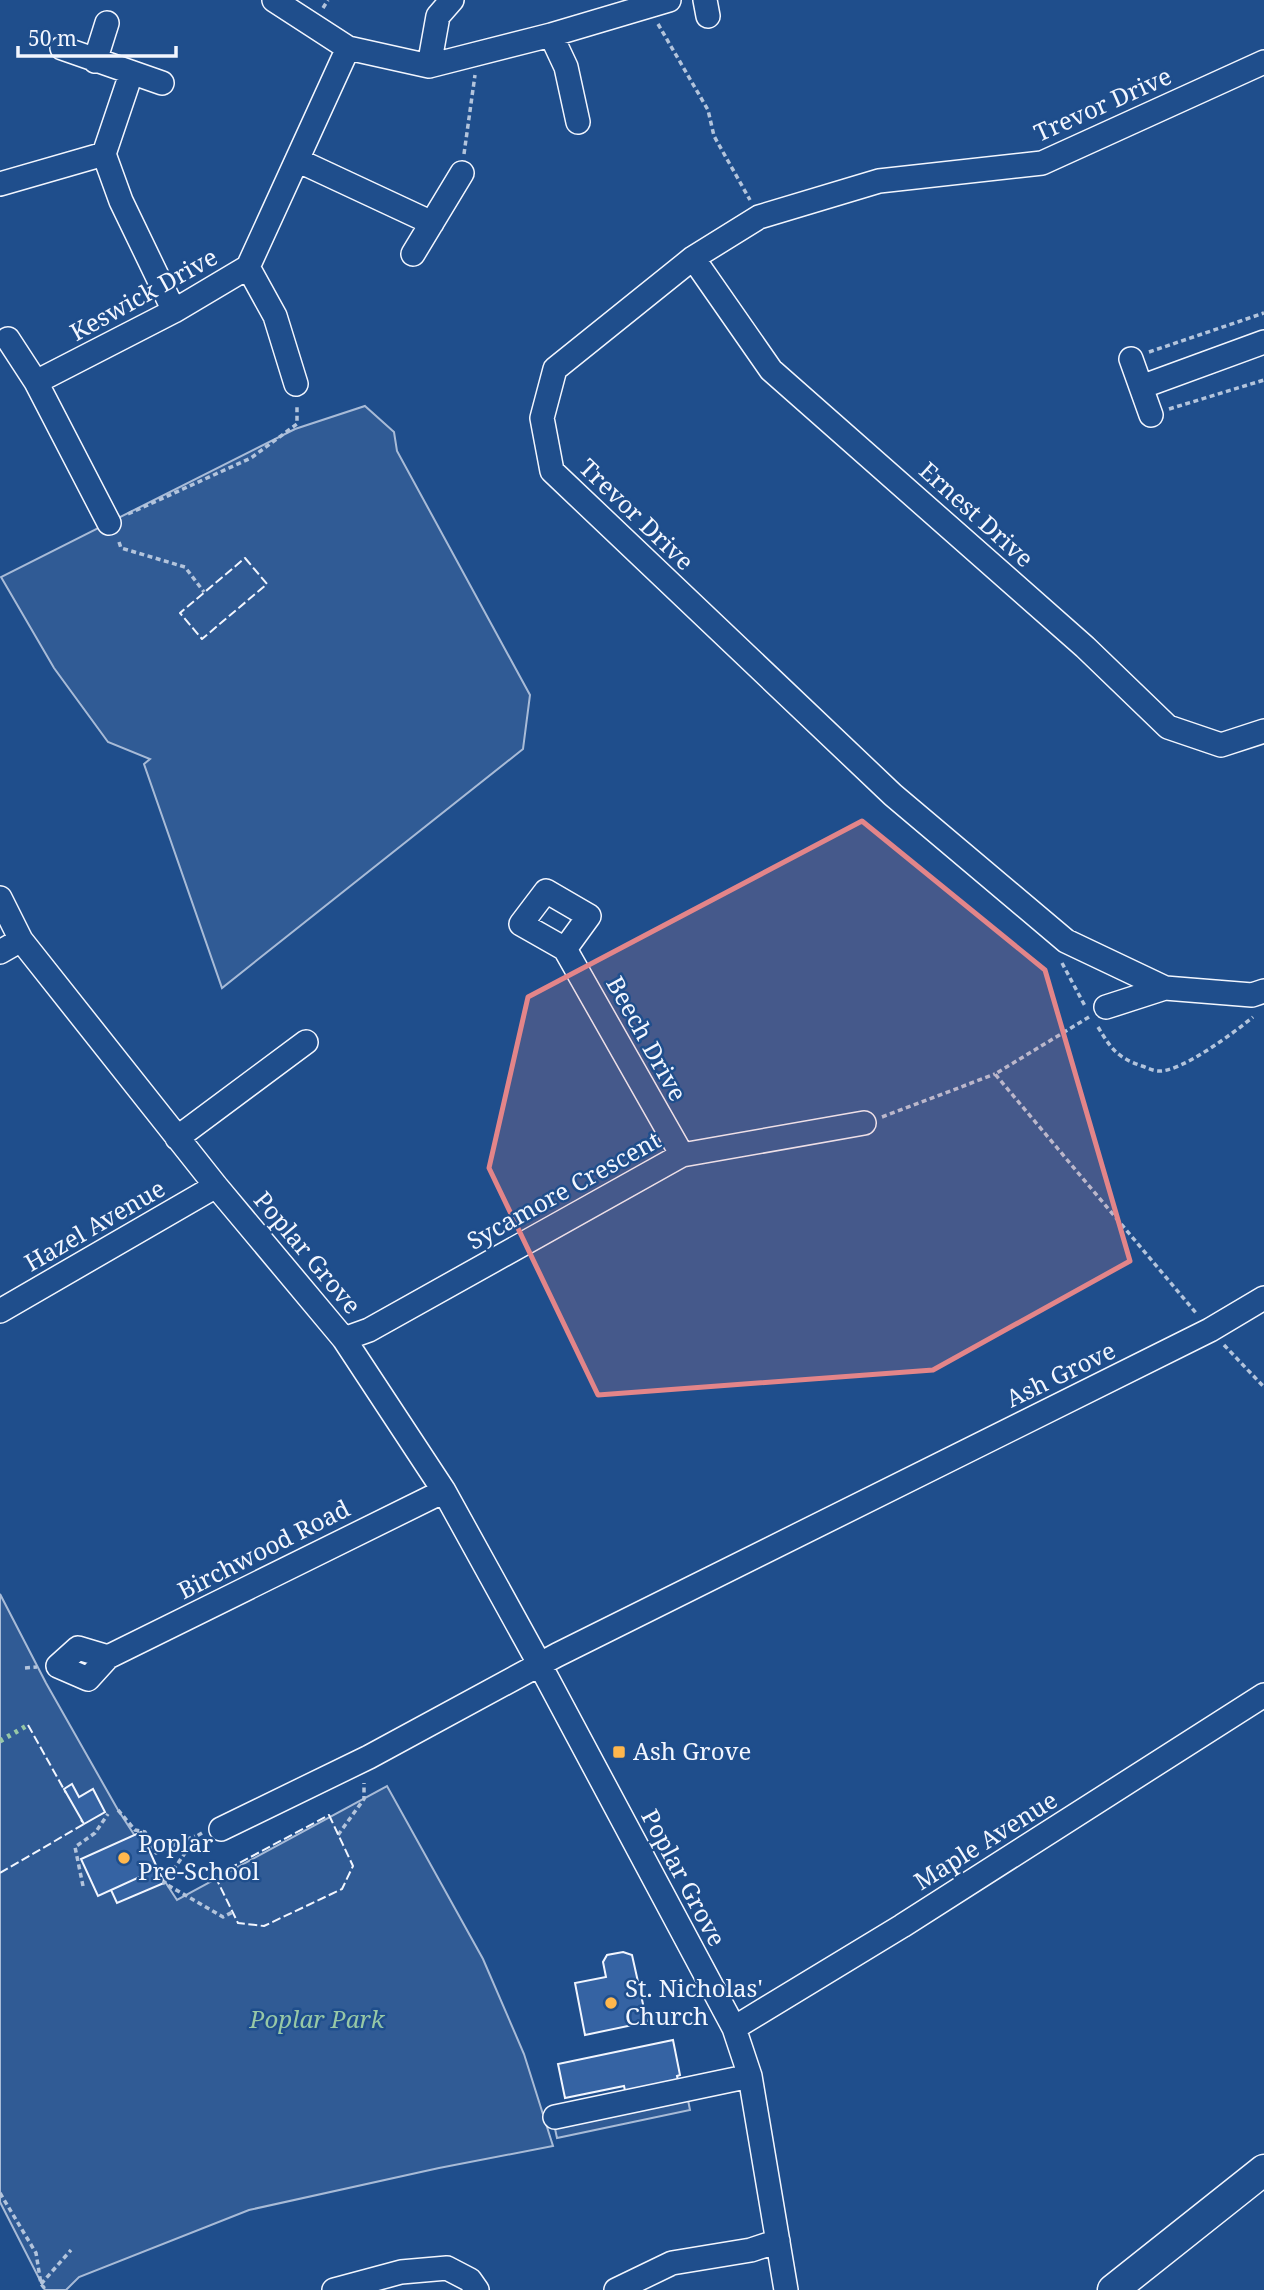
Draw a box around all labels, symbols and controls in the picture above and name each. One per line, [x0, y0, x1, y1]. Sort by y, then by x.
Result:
scale bar [18, 14, 175, 58]
text: 50 m [28, 24, 77, 52]
street label: Trevor Drive [1028, 59, 1176, 149]
street label: Keswick Drive [64, 240, 223, 348]
street label: Trevor Drive [573, 451, 701, 577]
street label: Ernest Drive [913, 454, 1041, 574]
street label: Beech Drive [599, 970, 695, 1107]
street label: Sycamore Crescent [461, 1123, 666, 1257]
street label: Hazel Avenue [18, 1171, 171, 1278]
street label: Poplar Grove [247, 1184, 369, 1320]
street label: Ash Grove [1000, 1333, 1121, 1414]
street label: Birchwood Road [172, 1491, 355, 1606]
place label: Ash Grove [633, 1734, 751, 1767]
marker: Ash Grove [611, 1744, 627, 1760]
street label: Maple Avenue [907, 1783, 1063, 1897]
street label: Poplar Grove [634, 1803, 734, 1952]
place label: Poplar Pre-School [138, 1826, 260, 1887]
marker: Poplar Pre-School [116, 1850, 132, 1866]
place label: St. Nicholas' Church [625, 1971, 763, 2032]
marker: St. Nicholas' Church [603, 1995, 619, 2011]
park label: Poplar Park [249, 2002, 386, 2035]

